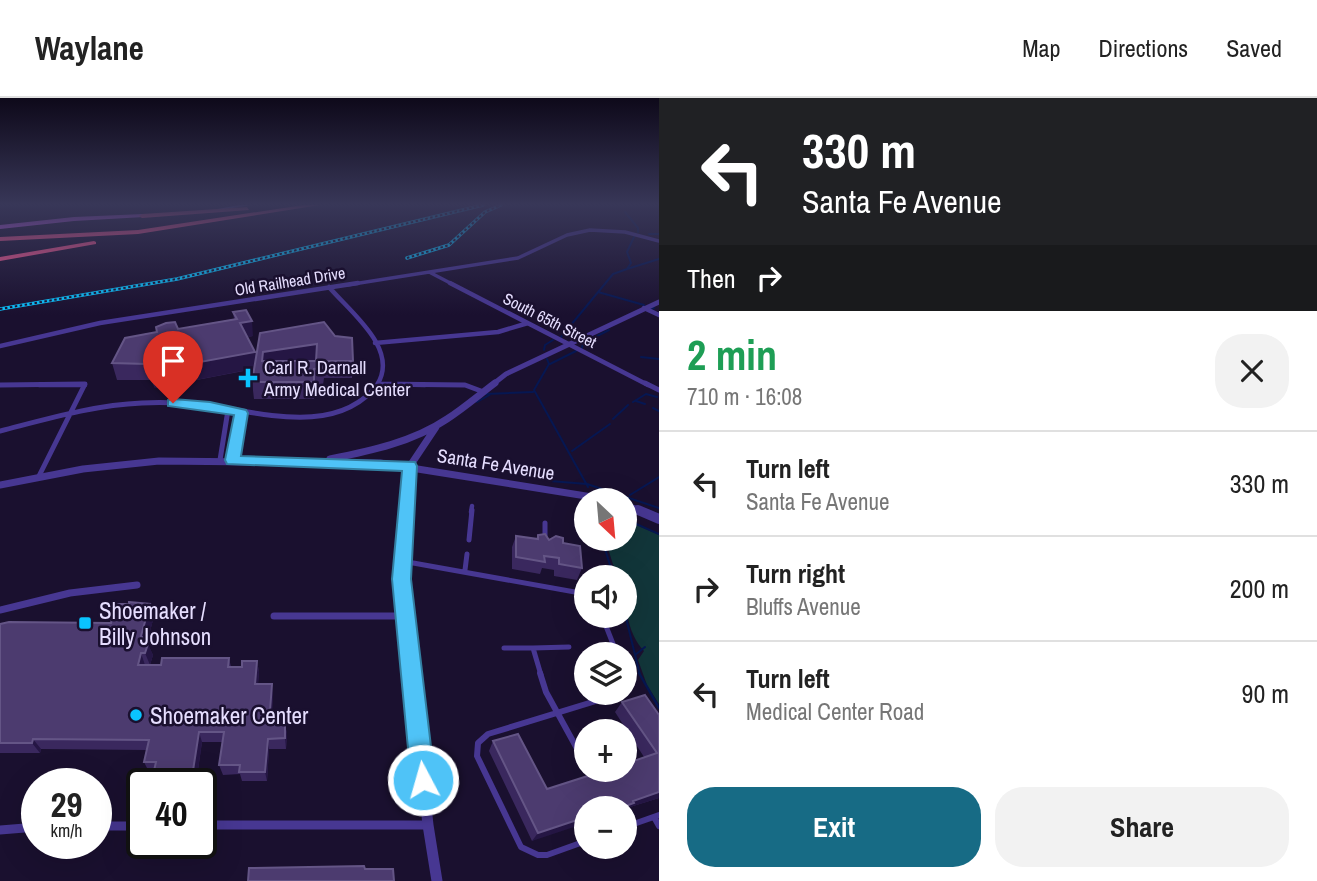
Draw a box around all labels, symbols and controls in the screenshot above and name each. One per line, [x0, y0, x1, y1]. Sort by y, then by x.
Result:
text: Waylane [35, 26, 144, 70]
text: Map [1022, 32, 1060, 64]
text: Directions [1098, 32, 1188, 64]
text: Saved [1226, 32, 1282, 64]
text: 330 m [802, 117, 916, 183]
icon: left [687, 126, 778, 217]
text: Santa Fe Avenue [802, 180, 1002, 223]
icon: right [750, 259, 788, 297]
street label: Old Railhead Drive [233, 261, 347, 301]
text: Then [687, 261, 736, 296]
street label: South 65th Street [500, 287, 601, 353]
text: 2 min [687, 327, 777, 383]
pin [143, 331, 203, 403]
button: close [1215, 334, 1289, 408]
icon: arrive [154, 342, 192, 380]
place label: Carl R. Darnall Army Medical Center [263, 354, 411, 402]
marker: Carl R. Darnall Army Medical Center [238, 368, 258, 388]
text: 710 m · 16:08 [687, 381, 802, 412]
street label: Santa Fe Avenue [435, 442, 557, 486]
text: Turn left [746, 451, 830, 486]
icon: left [687, 465, 725, 503]
text: 330 m [1230, 466, 1289, 501]
text: Santa Fe Avenue [746, 486, 889, 517]
north arrow [574, 488, 637, 551]
map controls [574, 488, 637, 859]
text: Turn right [746, 556, 845, 591]
button: sound [574, 565, 637, 628]
icon: right [687, 570, 725, 608]
text: 200 m [1230, 571, 1289, 606]
text: Bluffs Avenue [746, 591, 861, 622]
place label: Shoemaker / Billy Johnson [99, 595, 211, 652]
marker: Shoemaker / Billy Johnson [77, 615, 93, 631]
button: layers [574, 642, 637, 705]
text: Turn left [746, 661, 830, 696]
icon: left [687, 675, 725, 713]
text: 90 m [1242, 676, 1289, 711]
text: Medical Center Road [746, 696, 924, 727]
place label: Shoemaker Center [150, 700, 309, 731]
marker: Shoemaker Center [128, 707, 144, 723]
button: + [574, 719, 637, 782]
position arrow [386, 743, 460, 817]
speed limit sign: 40 [126, 768, 217, 859]
text: 29 [51, 781, 82, 828]
button: Exit [687, 787, 981, 867]
button: Share [995, 787, 1289, 867]
button: − [574, 796, 637, 859]
text: km/h [51, 818, 83, 843]

